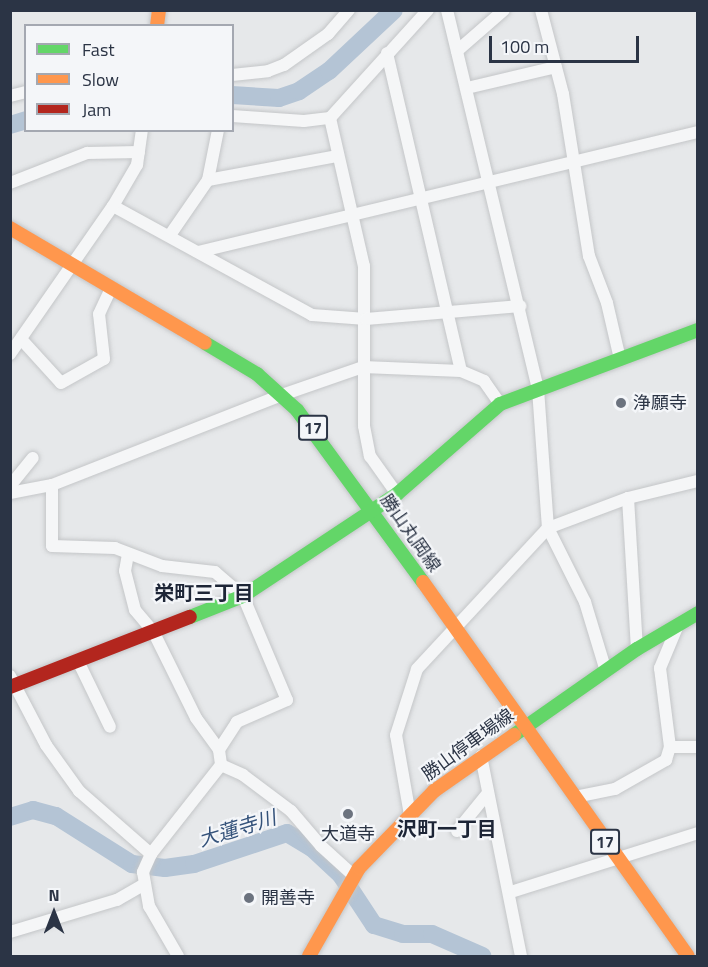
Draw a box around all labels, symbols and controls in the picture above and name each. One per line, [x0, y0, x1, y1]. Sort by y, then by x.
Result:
legend [24, 24, 234, 132]
scale bar [492, 24, 642, 62]
text: 100 m [500, 33, 549, 60]
text: Fast [82, 36, 115, 63]
text: Slow [82, 66, 119, 93]
text: Jam [82, 96, 111, 123]
place label: 浄願寺 [633, 392, 687, 414]
marker: 浄願寺 [614, 396, 628, 410]
road number: 17 [298, 415, 328, 441]
street label: 勝山丸岡線 [375, 490, 445, 576]
district label: 栄町三丁目 [154, 580, 254, 604]
street label: 勝山停車場線 [418, 705, 518, 785]
water label: 大蓮寺川 [195, 805, 279, 851]
marker: 大道寺 [341, 807, 355, 821]
district label: 沢町一丁目 [397, 816, 497, 840]
place label: 大道寺 [321, 823, 375, 845]
road number: 17 [590, 829, 620, 855]
north arrow [24, 883, 84, 943]
text: N [48, 883, 60, 907]
place label: 開善寺 [261, 887, 315, 909]
marker: 開善寺 [242, 891, 256, 905]

